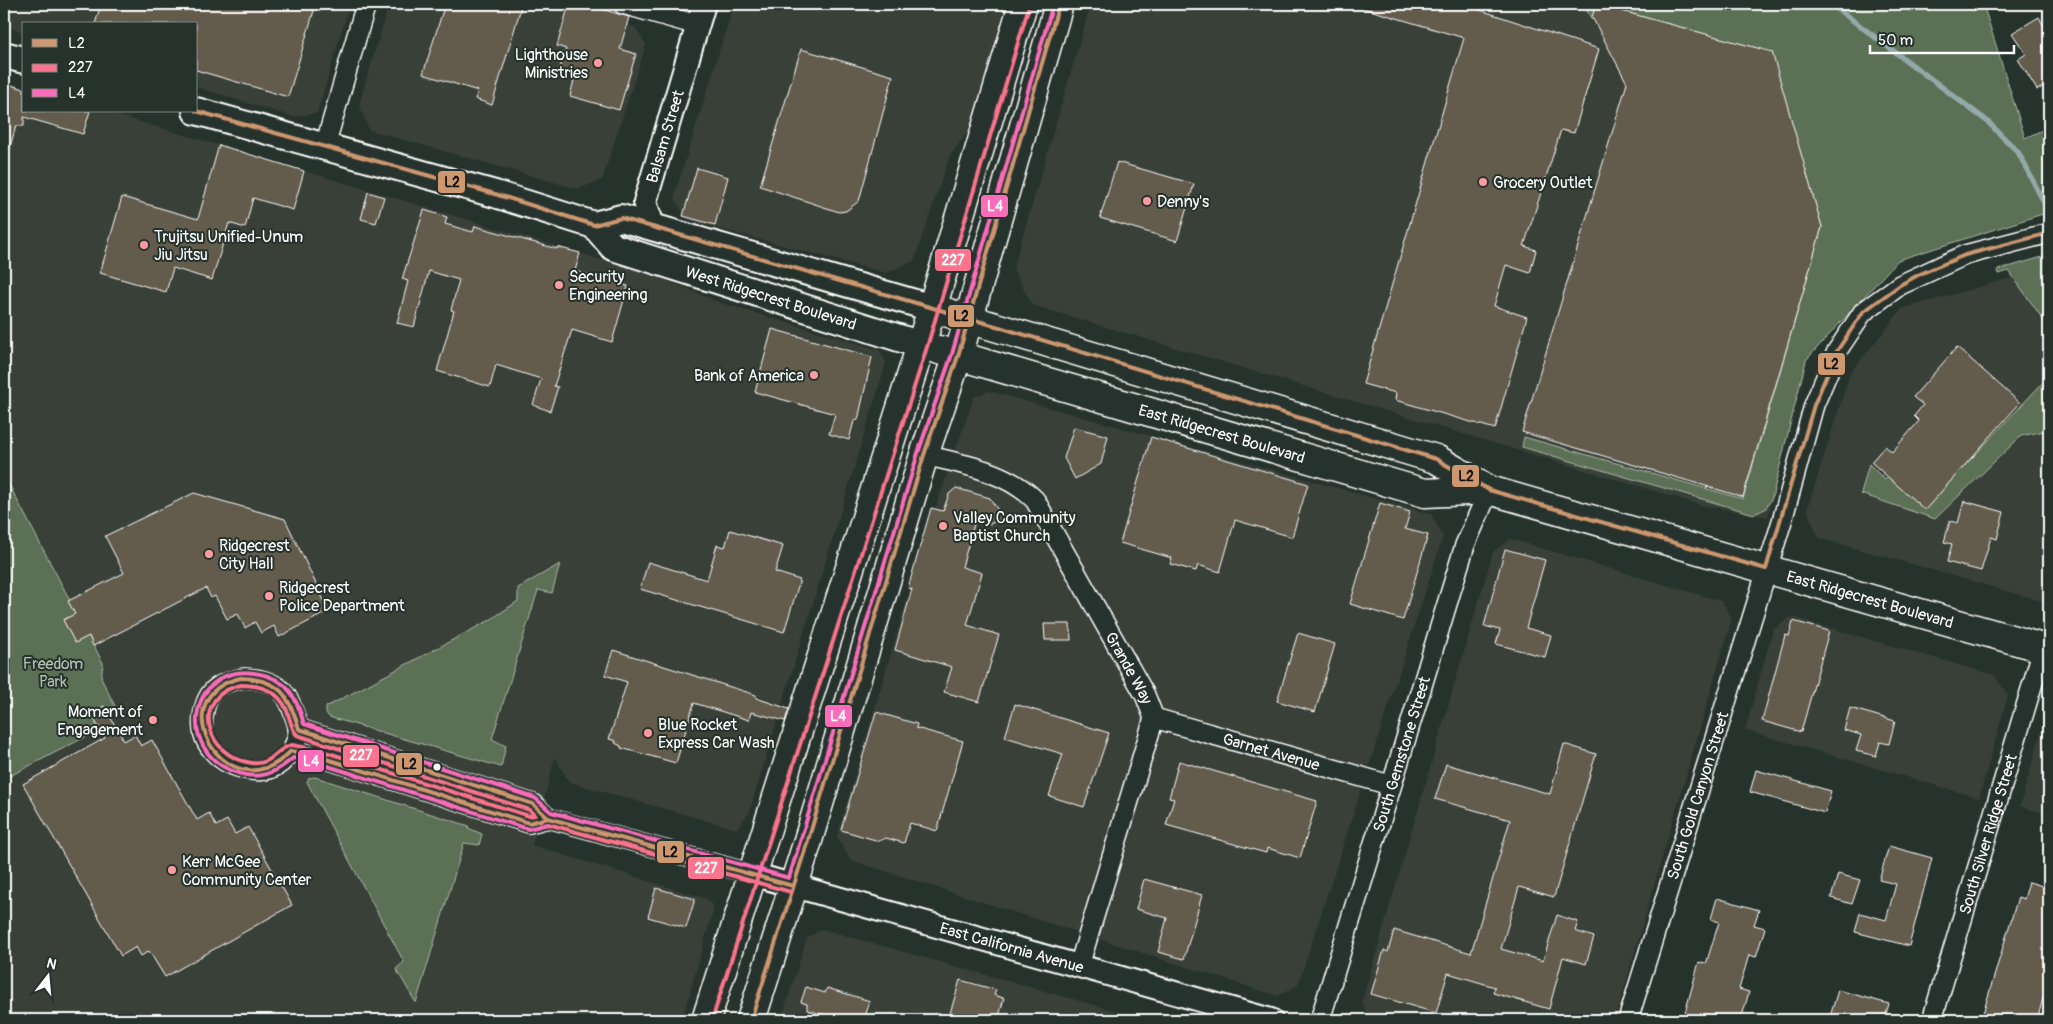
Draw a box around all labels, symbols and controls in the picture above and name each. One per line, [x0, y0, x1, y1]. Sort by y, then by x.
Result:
legend [22, 22, 198, 112]
scale bar [1870, 22, 2014, 54]
text: 50 m [1878, 31, 1913, 50]
text: L2 [68, 34, 85, 53]
place label: Lighthouse Ministries [515, 45, 588, 83]
marker: Lighthouse Ministries [592, 57, 604, 69]
text: 227 [68, 58, 93, 77]
text: L4 [68, 84, 85, 103]
street label: Balsam Street [642, 87, 689, 186]
line badge: L2 [437, 170, 466, 194]
place label: Grocery Outlet [1493, 173, 1593, 193]
text: L2 [444, 174, 460, 191]
marker: Grocery Outlet [1477, 176, 1489, 188]
place label: Denny's [1157, 192, 1209, 212]
line badge: L4 [980, 194, 1009, 218]
marker: Denny's [1141, 195, 1153, 207]
text: L4 [987, 198, 1004, 215]
place label: Trujitsu Unified-Unum Jiu Jitsu [154, 227, 303, 265]
marker: Trujitsu Unified-Unum Jiu Jitsu [138, 239, 150, 251]
line badge: 227 [934, 248, 972, 272]
text: 227 [941, 252, 965, 269]
street label: West Ridgecrest Boulevard [683, 262, 859, 335]
place label: Security Engineering [569, 267, 647, 305]
marker: Security Engineering [553, 279, 565, 291]
line badge: L2 [947, 304, 975, 328]
text: L2 [953, 308, 969, 325]
line badge: L2 [1817, 352, 1846, 376]
text: L2 [1823, 356, 1839, 373]
place label: Bank of America [694, 366, 804, 386]
marker: Bank of America [808, 369, 820, 381]
street label: East Ridgecrest Boulevard [1136, 400, 1307, 468]
line badge: L2 [1451, 464, 1480, 488]
text: L2 [1458, 468, 1474, 485]
place label: Valley Community Baptist Church [953, 508, 1076, 546]
marker: Valley Community Baptist Church [937, 520, 949, 532]
place label: Ridgecrest City Hall [219, 536, 290, 574]
marker: Ridgecrest City Hall [203, 548, 215, 560]
street label: East Ridgecrest Boulevard [1784, 567, 1956, 633]
place label: Ridgecrest Police Department [279, 578, 405, 616]
marker: Ridgecrest Police Department [263, 590, 275, 602]
street label: Grande Way [1100, 629, 1157, 707]
park label: Freedom Park [23, 654, 83, 692]
street label: South Gemstone Street [1369, 674, 1435, 835]
place label: Moment of Engagement [57, 702, 144, 740]
line badge: L4 [824, 704, 853, 728]
text: L4 [830, 708, 847, 725]
street label: South Gold Canyon Street [1663, 709, 1734, 882]
marker: Moment of Engagement [147, 714, 159, 726]
place label: Blue Rocket Express Car Wash [658, 715, 774, 753]
marker: Blue Rocket Express Car Wash [642, 727, 654, 739]
street label: Garnet Avenue [1220, 729, 1322, 776]
line badge: 227 [342, 744, 380, 768]
text: 227 [349, 747, 373, 764]
line badge: L4 [297, 749, 325, 773]
street label: South Silver Ridge Street [1955, 751, 2022, 917]
line badge: L2 [395, 752, 423, 776]
text: L4 [303, 753, 320, 770]
text: L2 [401, 756, 417, 773]
unlabelled marker [432, 762, 442, 772]
line badge: L2 [656, 840, 685, 864]
text: L2 [662, 844, 678, 861]
place label: Kerr McGee Community Center [182, 852, 312, 890]
line badge: 227 [687, 856, 725, 880]
text: 227 [694, 860, 718, 877]
marker: Kerr McGee Community Center [166, 864, 178, 876]
street label: East California Avenue [937, 918, 1086, 978]
north arrow [22, 952, 72, 1002]
text: N [45, 955, 58, 973]

